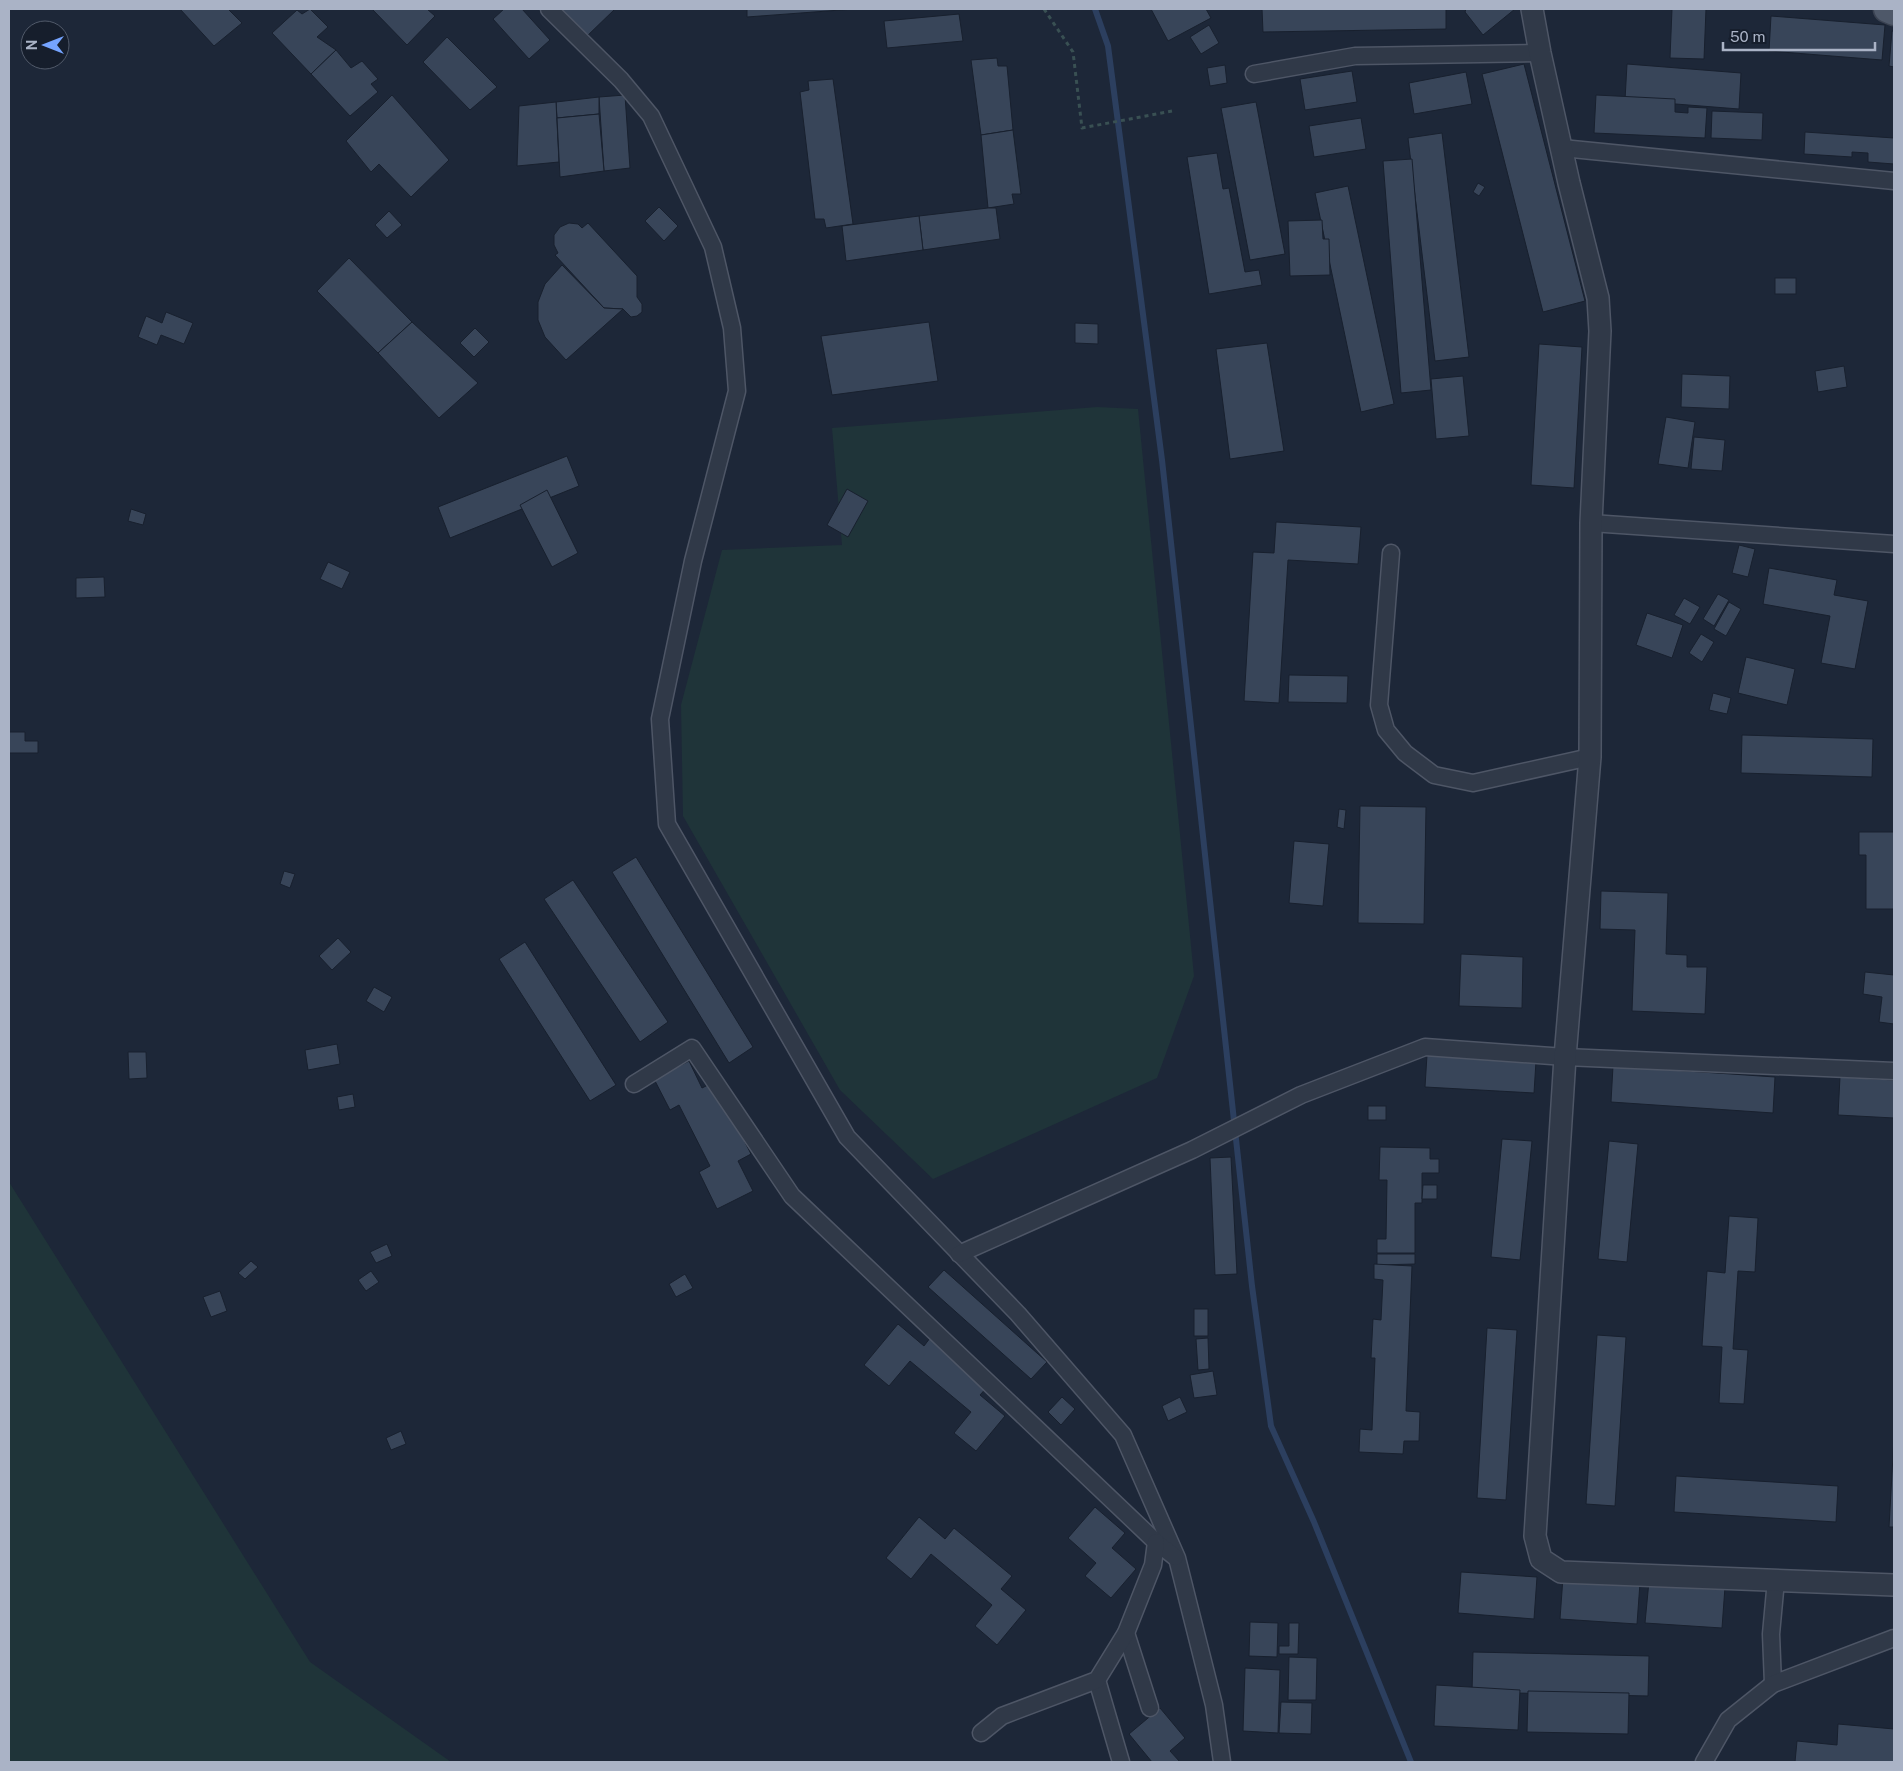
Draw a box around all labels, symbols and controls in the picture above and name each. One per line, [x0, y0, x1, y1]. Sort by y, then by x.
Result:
north arrow [20, 20, 70, 70]
scale bar [1723, 20, 1876, 52]
text: 50 m [1730, 28, 1765, 45]
text: N [24, 40, 40, 50]

